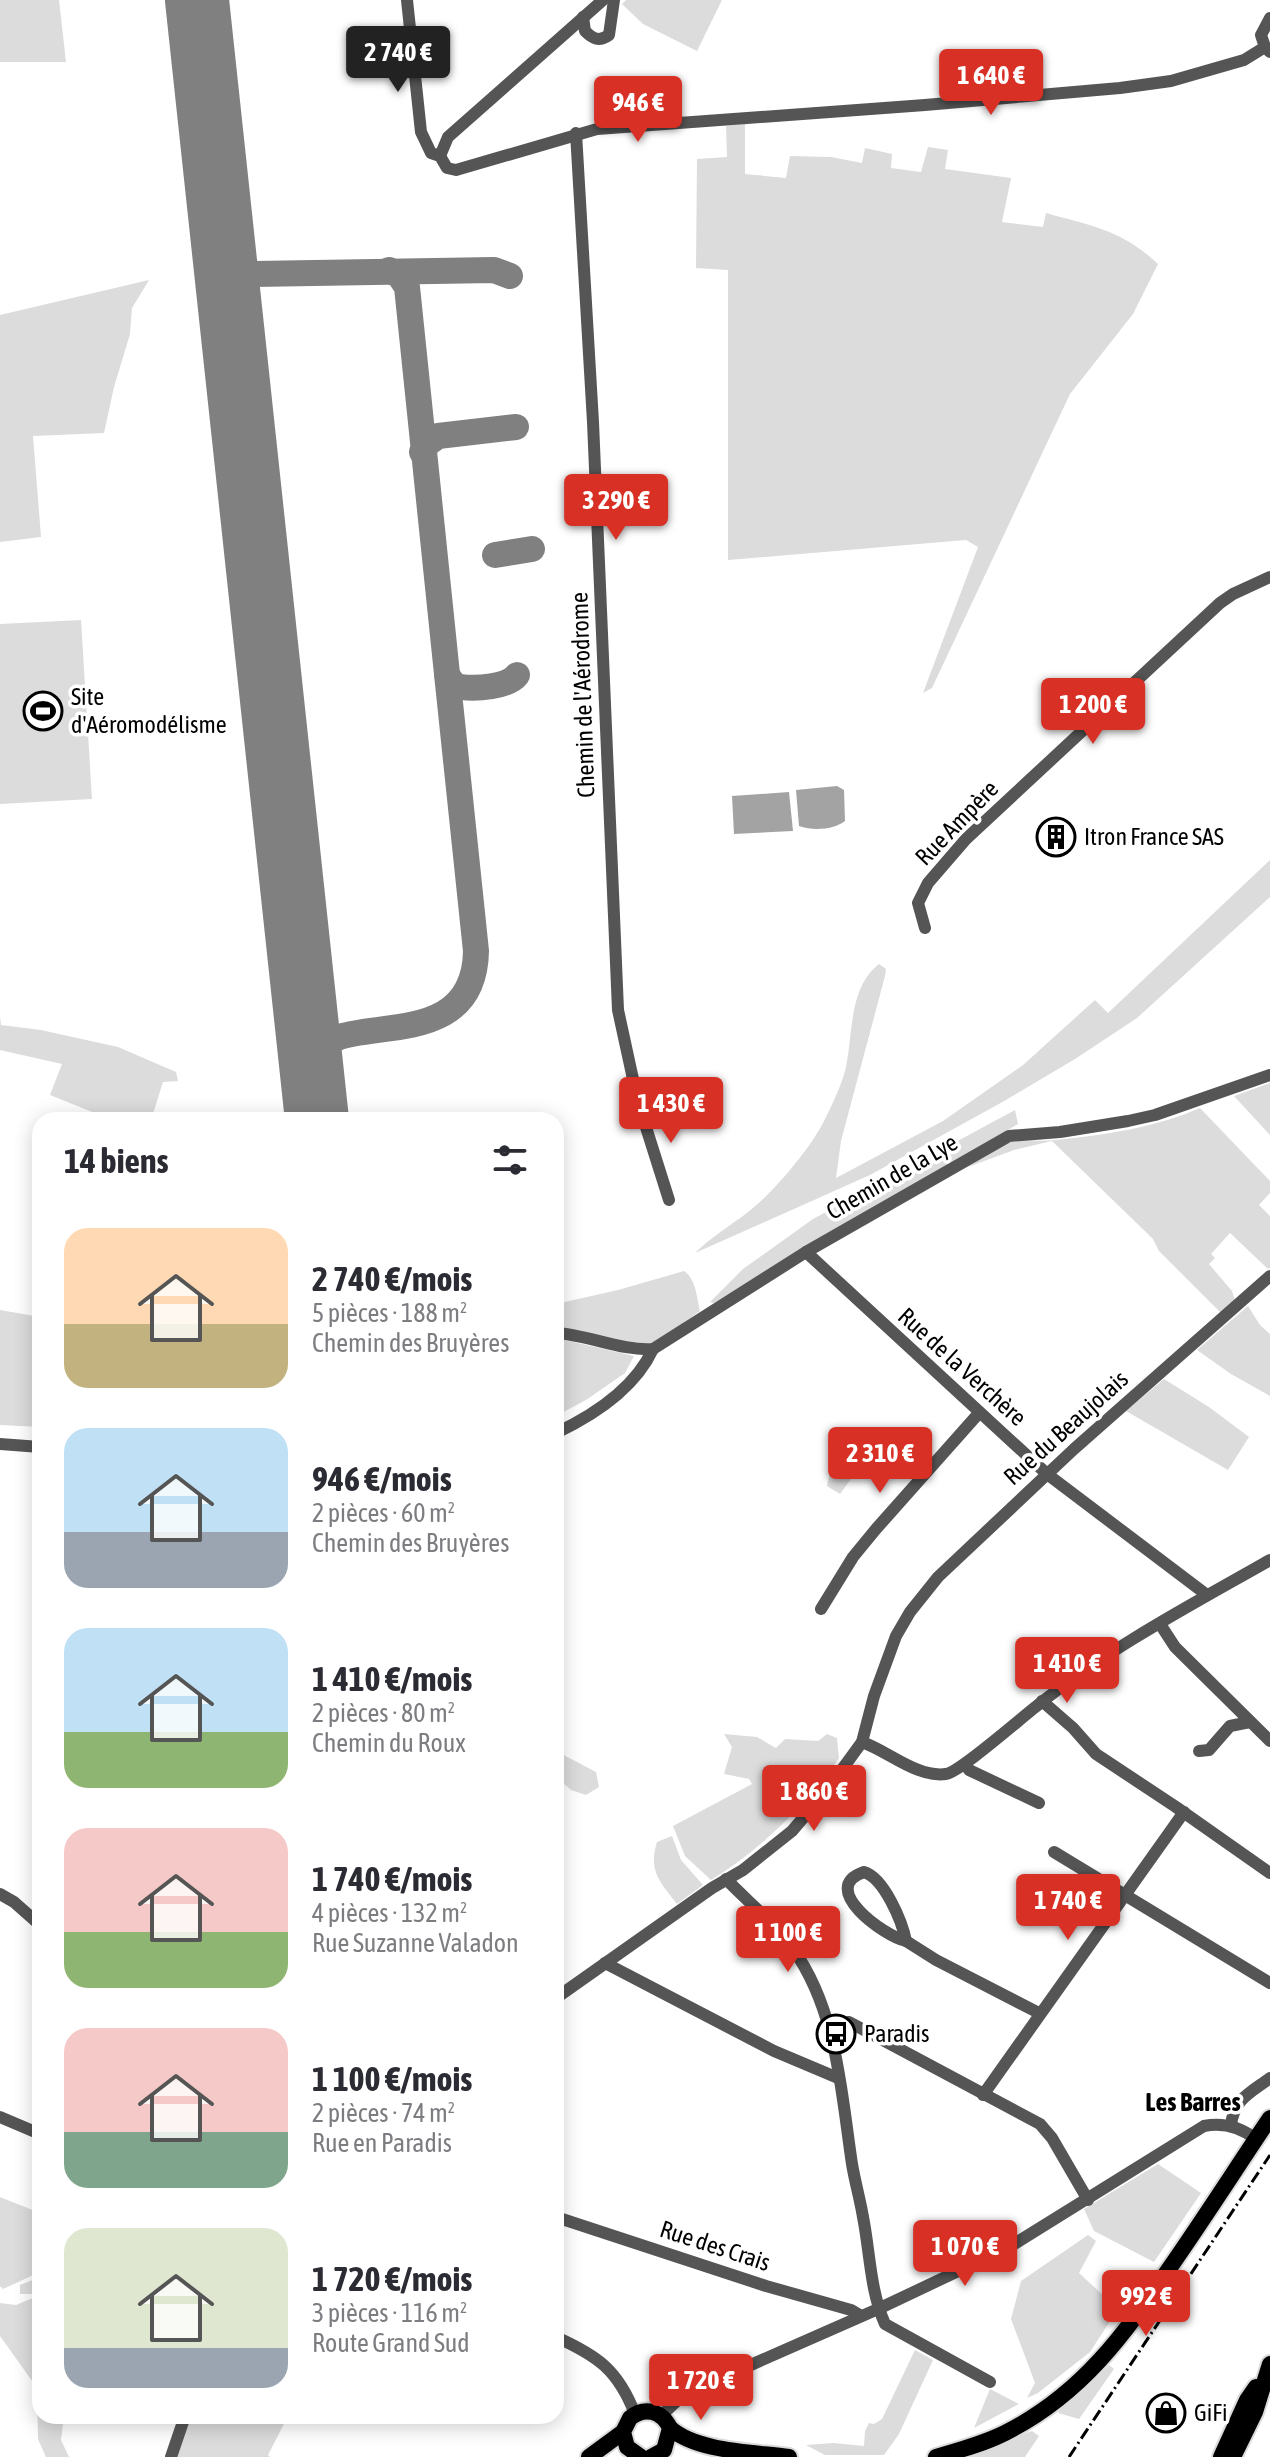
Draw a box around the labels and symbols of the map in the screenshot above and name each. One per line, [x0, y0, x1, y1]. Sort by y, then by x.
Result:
pin: 2 740 € [324, 26, 472, 94]
pin: 1 640 € [917, 49, 1065, 117]
pin: 946 € [582, 76, 694, 144]
pin: 3 290 € [542, 474, 690, 542]
street label: Chemin de l'Aérodrome [565, 592, 600, 798]
pin: 1 200 € [1019, 678, 1167, 746]
place label: Site d'Aéromodélisme [71, 683, 227, 738]
sports icon: Site d'Aéromodélisme [22, 690, 64, 732]
street label: Rue Ampère [910, 775, 1004, 871]
building icon: Itron France SAS [1035, 816, 1077, 858]
place label: Itron France SAS [1084, 823, 1224, 850]
pin: 1 430 € [597, 1077, 745, 1145]
street label: Chemin de la Lye [822, 1128, 962, 1225]
street label: Rue de la Verchère [893, 1302, 1032, 1431]
street label: Rue du Beaujolais [998, 1365, 1133, 1490]
pin: 2 310 € [806, 1427, 954, 1495]
pin: 1 410 € [993, 1637, 1141, 1705]
pin: 1 860 € [740, 1765, 888, 1833]
pin: 1 740 € [994, 1874, 1142, 1942]
pin: 1 100 € [714, 1906, 862, 1974]
bus stop icon: Paradis [815, 2013, 857, 2055]
place label: Paradis [864, 2020, 930, 2047]
district label: Les Barres [1145, 2087, 1241, 2117]
street label: Rue des Crais [657, 2215, 774, 2276]
pin: 1 070 € [891, 2220, 1039, 2288]
pin: 992 € [1090, 2270, 1202, 2338]
pin: 1 720 € [627, 2354, 775, 2422]
shop icon: GiFi [1145, 2392, 1187, 2434]
place label: GiFi [1194, 2399, 1227, 2426]

